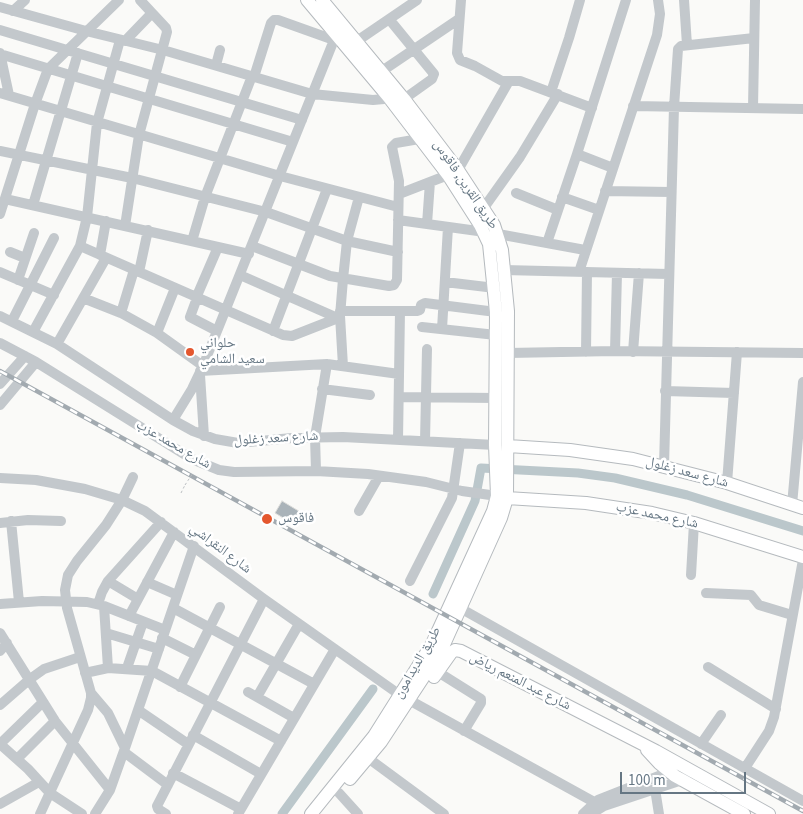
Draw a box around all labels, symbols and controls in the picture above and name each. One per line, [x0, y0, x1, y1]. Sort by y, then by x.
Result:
street label: طريق القرين, فاقوس [429, 137, 501, 233]
place label: حلواني سعيد الشامي [200, 336, 265, 368]
marker: حلواني سعيد الشامي [184, 346, 196, 358]
street label: شارع محمد عزب [132, 417, 214, 473]
street label: شارع سعد زغلول [233, 428, 319, 450]
street label: شارع سعد زغلول [644, 454, 730, 492]
street label: شارع محمد عزب [614, 499, 700, 533]
place label: فاقوس [278, 511, 314, 527]
marker: فاقوس [260, 512, 274, 526]
street label: شارع النقراشي [186, 520, 254, 578]
street label: طريق الديدامون [391, 624, 445, 702]
street label: شارع عبد المنعم رياض [467, 649, 573, 715]
scale bar [623, 762, 749, 794]
text: 100 m [628, 770, 666, 791]

